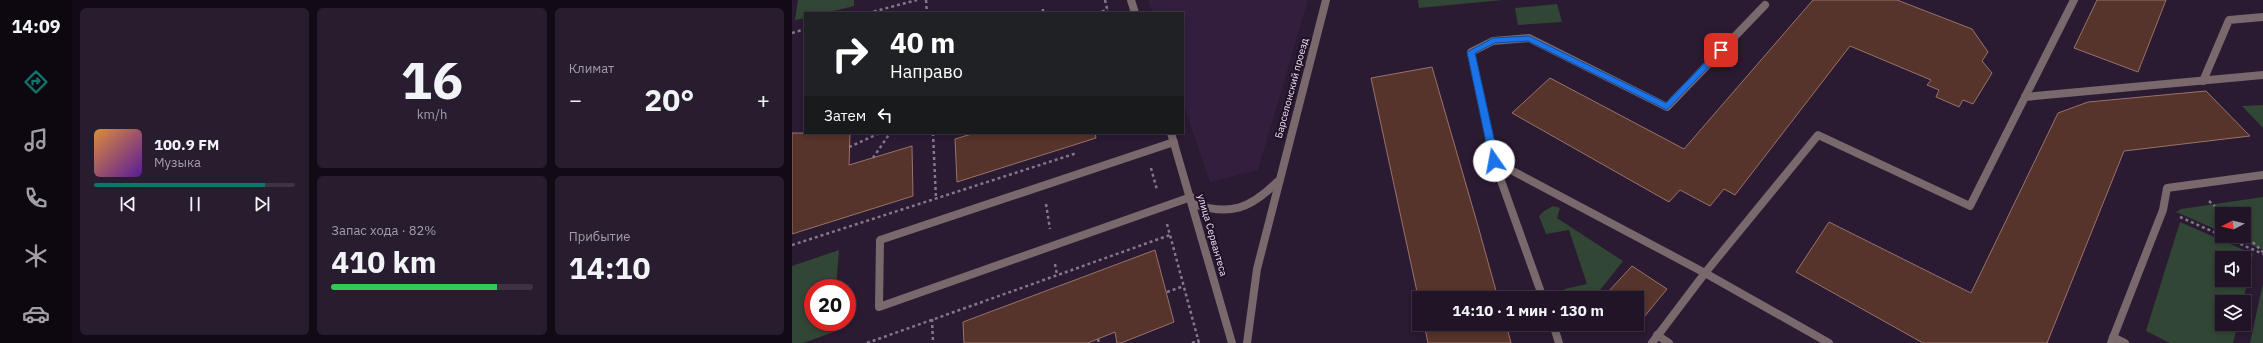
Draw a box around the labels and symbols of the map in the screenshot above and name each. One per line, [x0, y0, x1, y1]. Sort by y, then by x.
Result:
pin [1704, 33, 1738, 67]
street label: Барселонский проезд [1272, 37, 1311, 140]
position arrow [1473, 140, 1515, 182]
street label: улица Сервантеса [1195, 193, 1231, 278]
north arrow [2215, 207, 2251, 243]
speed limit sign: 20 [804, 279, 856, 331]

